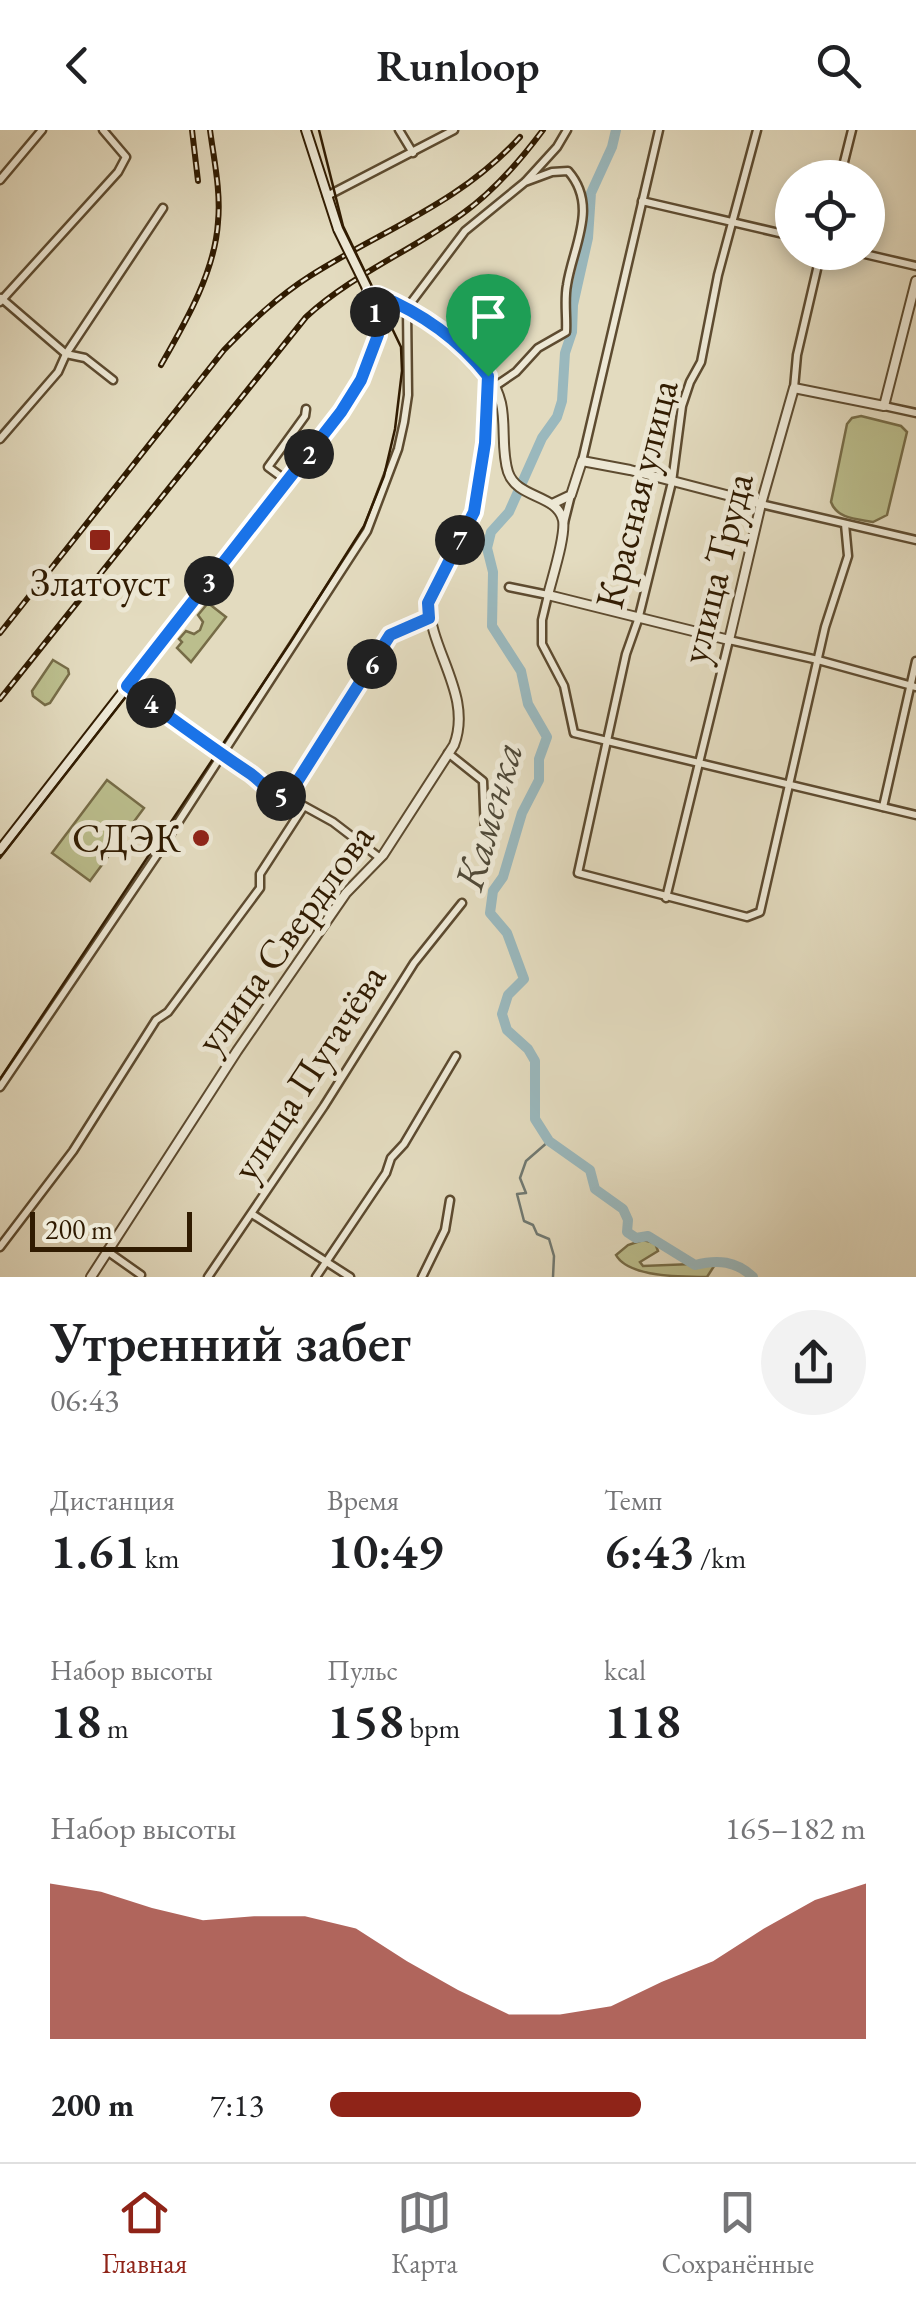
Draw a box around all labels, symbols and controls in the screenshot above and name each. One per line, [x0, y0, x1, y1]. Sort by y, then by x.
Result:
text: Runloop [376, 36, 540, 94]
icon: back [50, 38, 105, 93]
icon: search [811, 38, 866, 93]
map controls [775, 160, 885, 270]
button: locate [775, 160, 885, 270]
pin [446, 274, 531, 377]
pin: 1 [350, 287, 400, 337]
icon: arrive [461, 289, 516, 344]
text: 1 [368, 294, 382, 330]
street label: Красная улица [582, 374, 690, 614]
pin: 2 [284, 429, 334, 479]
text: 2 [302, 436, 316, 472]
street label: улица Труда [667, 467, 765, 669]
pin: 7 [435, 515, 485, 565]
text: 7 [453, 522, 467, 558]
marker: Златоуст [87, 527, 113, 553]
place label: Златоуст [30, 556, 170, 608]
pin: 3 [184, 556, 234, 606]
text: 3 [202, 563, 216, 599]
pin: 6 [347, 639, 397, 689]
text: 6 [365, 646, 379, 682]
pin: 4 [126, 678, 176, 728]
text: 4 [144, 685, 158, 721]
water label: Каменка [440, 736, 535, 897]
pin: 5 [256, 771, 306, 821]
text: 5 [274, 778, 288, 814]
place label: СДЭК [72, 812, 182, 864]
street label: улица Свердлова [183, 813, 385, 1063]
marker: СДЭК [190, 827, 212, 849]
street label: улица Пугачёва [219, 954, 397, 1190]
scale bar [30, 1207, 192, 1252]
text: 200 m [45, 1211, 113, 1247]
text: Утренний забег [50, 1306, 411, 1377]
button: share [761, 1310, 866, 1415]
text: 06:43 [50, 1379, 119, 1421]
text: Дистанция [50, 1482, 175, 1518]
text: Время [327, 1482, 399, 1518]
text: Темп [604, 1482, 662, 1518]
text: 1.61 [50, 1518, 139, 1583]
text: 10:49 [327, 1518, 443, 1583]
text: 6:43 [604, 1518, 695, 1583]
text: km [139, 1540, 180, 1576]
text: /km [695, 1540, 746, 1576]
text: Набор высоты [50, 1652, 213, 1688]
text: Пульс [327, 1652, 398, 1688]
text: kcal [604, 1652, 646, 1688]
text: 18 [50, 1688, 101, 1753]
text: 158 [327, 1688, 404, 1753]
text: 118 [604, 1688, 681, 1753]
text: m [101, 1710, 129, 1746]
text: bpm [404, 1710, 460, 1746]
text: Набор высоты [50, 1807, 236, 1849]
text: 165–182 m [725, 1807, 866, 1849]
text: 200 m [50, 2084, 134, 2126]
text: 7:13 [210, 2084, 264, 2126]
tab: Главная [102, 2185, 187, 2281]
tab: Карта [391, 2185, 458, 2281]
tab: Сохранённые [661, 2185, 814, 2281]

